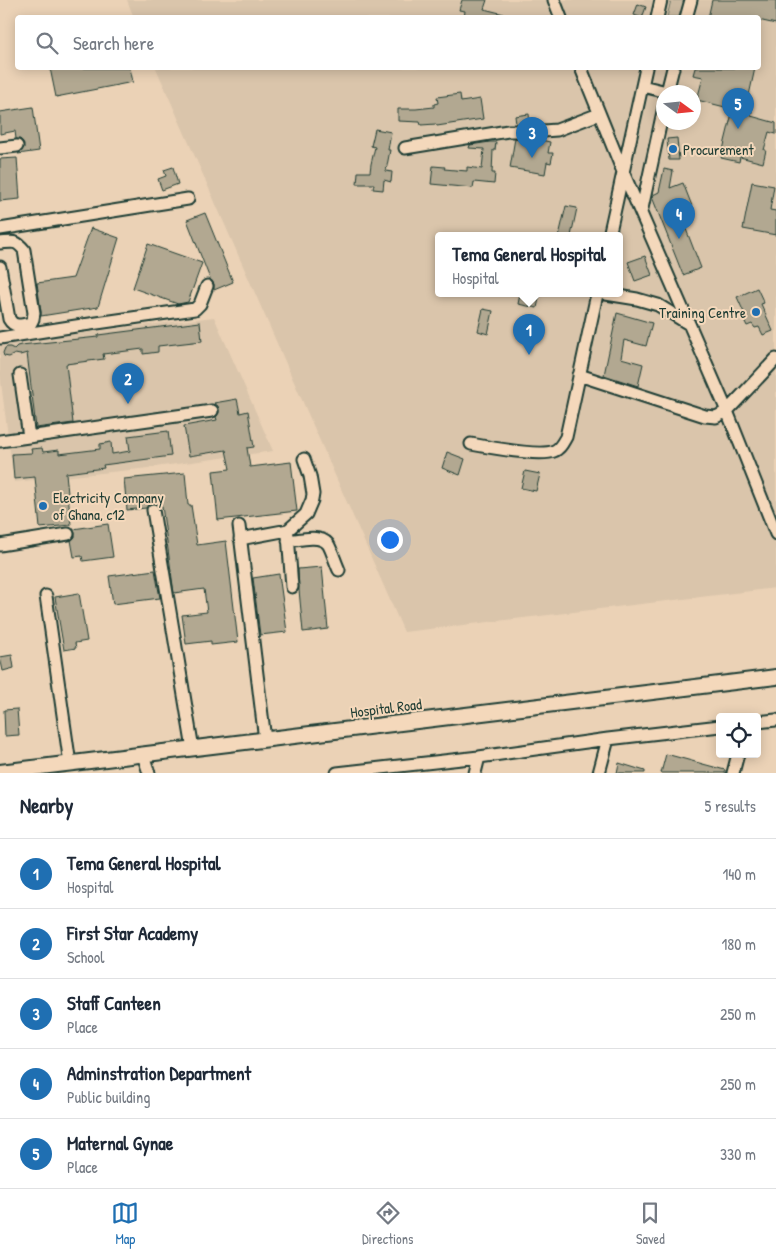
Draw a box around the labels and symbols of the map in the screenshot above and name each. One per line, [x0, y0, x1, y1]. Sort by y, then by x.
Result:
north arrow [656, 85, 701, 130]
pin: 5 [722, 88, 754, 129]
pin: 3 [516, 117, 548, 158]
place label: Procurement [683, 139, 755, 160]
marker: Procurement [667, 143, 679, 155]
pin: 4 [663, 198, 695, 239]
place label: Training Centre [659, 302, 746, 323]
marker: Training Centre [750, 306, 762, 318]
pin: 1 [513, 314, 545, 355]
pin: 2 [112, 363, 144, 404]
place label: Electricity Company of Ghana, c12 [53, 487, 164, 525]
marker: Electricity Company of Ghana, c12 [37, 500, 49, 512]
your location [377, 527, 403, 553]
street label: Hospital Road [349, 693, 423, 723]

